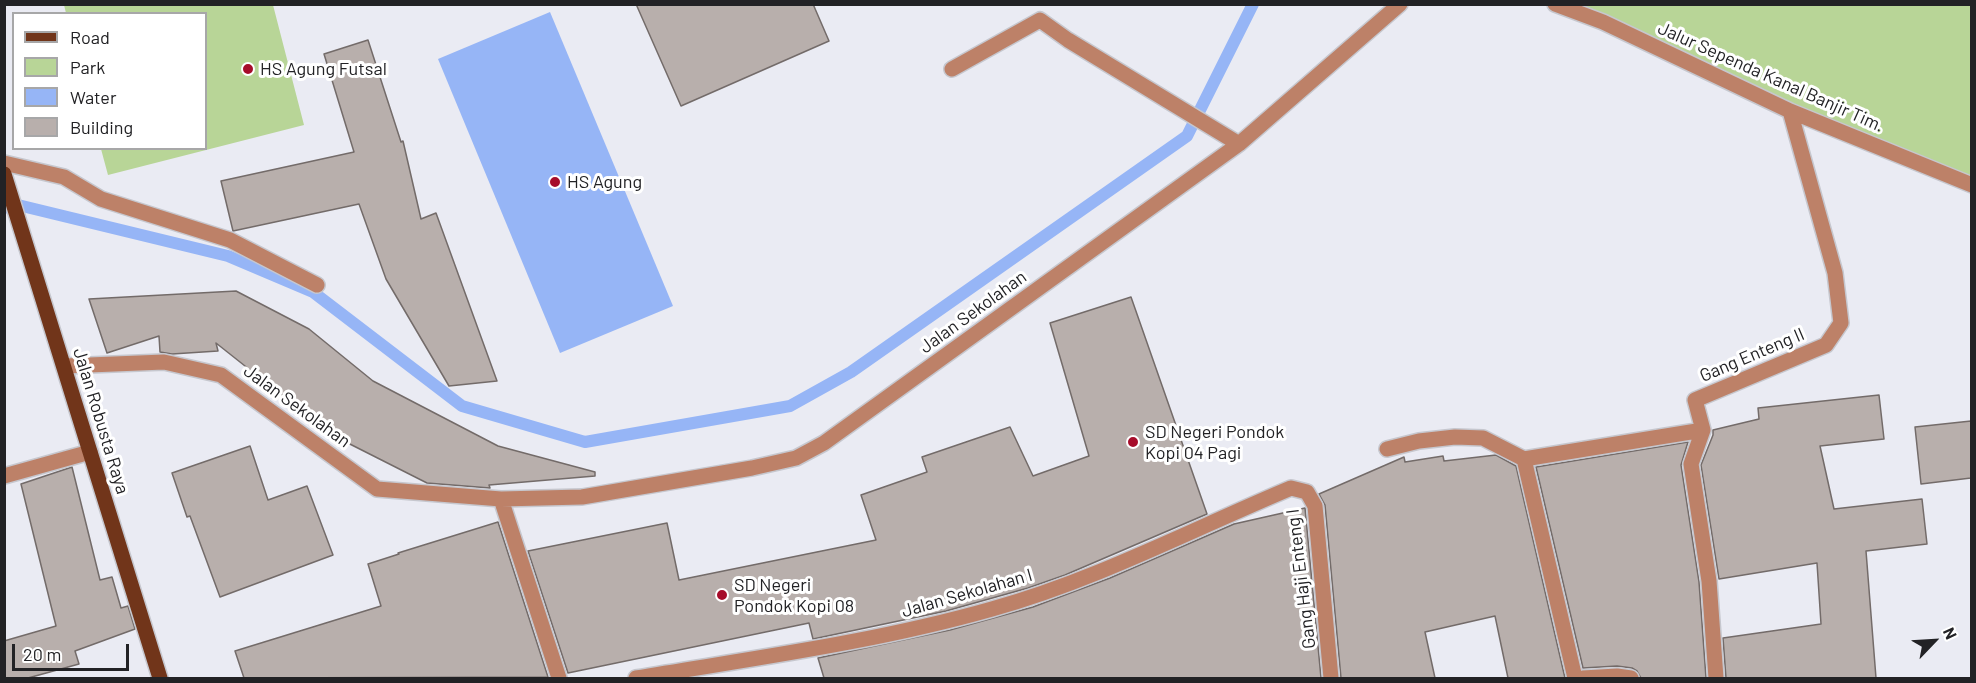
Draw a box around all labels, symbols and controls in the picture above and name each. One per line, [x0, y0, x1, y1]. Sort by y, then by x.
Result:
legend [12, 12, 207, 150]
street label: Jalur Sependa Kanal Banjir Tim. [1655, 17, 1887, 137]
text: Road [70, 26, 110, 48]
text: Park [70, 56, 105, 78]
place label: HS Agung Futsal [260, 58, 387, 80]
marker: HS Agung Futsal [241, 62, 255, 76]
text: Water [70, 86, 117, 108]
text: Building [70, 116, 133, 138]
place label: HS Agung [567, 171, 642, 193]
marker: HS Agung [548, 175, 562, 189]
street label: Jalan Sekolahan [915, 266, 1031, 358]
street label: Gang Enteng II [1696, 323, 1808, 387]
street label: Jalan Robusta Raya [68, 345, 134, 497]
street label: Jalan Sekolahan [239, 360, 355, 452]
place label: SD Negeri Pondok Kopi 04 Pagi [1145, 421, 1284, 464]
marker: SD Negeri Pondok Kopi 04 Pagi [1126, 435, 1140, 449]
street label: Gang Haji Enteng I [1282, 508, 1320, 650]
street label: Jalan Sekolahan I [899, 564, 1035, 622]
place label: SD Negeri Pondok Kopi 08 [734, 574, 854, 616]
marker: SD Negeri Pondok Kopi 08 [715, 588, 729, 602]
north arrow [1904, 611, 1964, 671]
text: N [1940, 624, 1962, 642]
scale bar [15, 632, 132, 670]
text: 20 m [23, 643, 61, 665]

